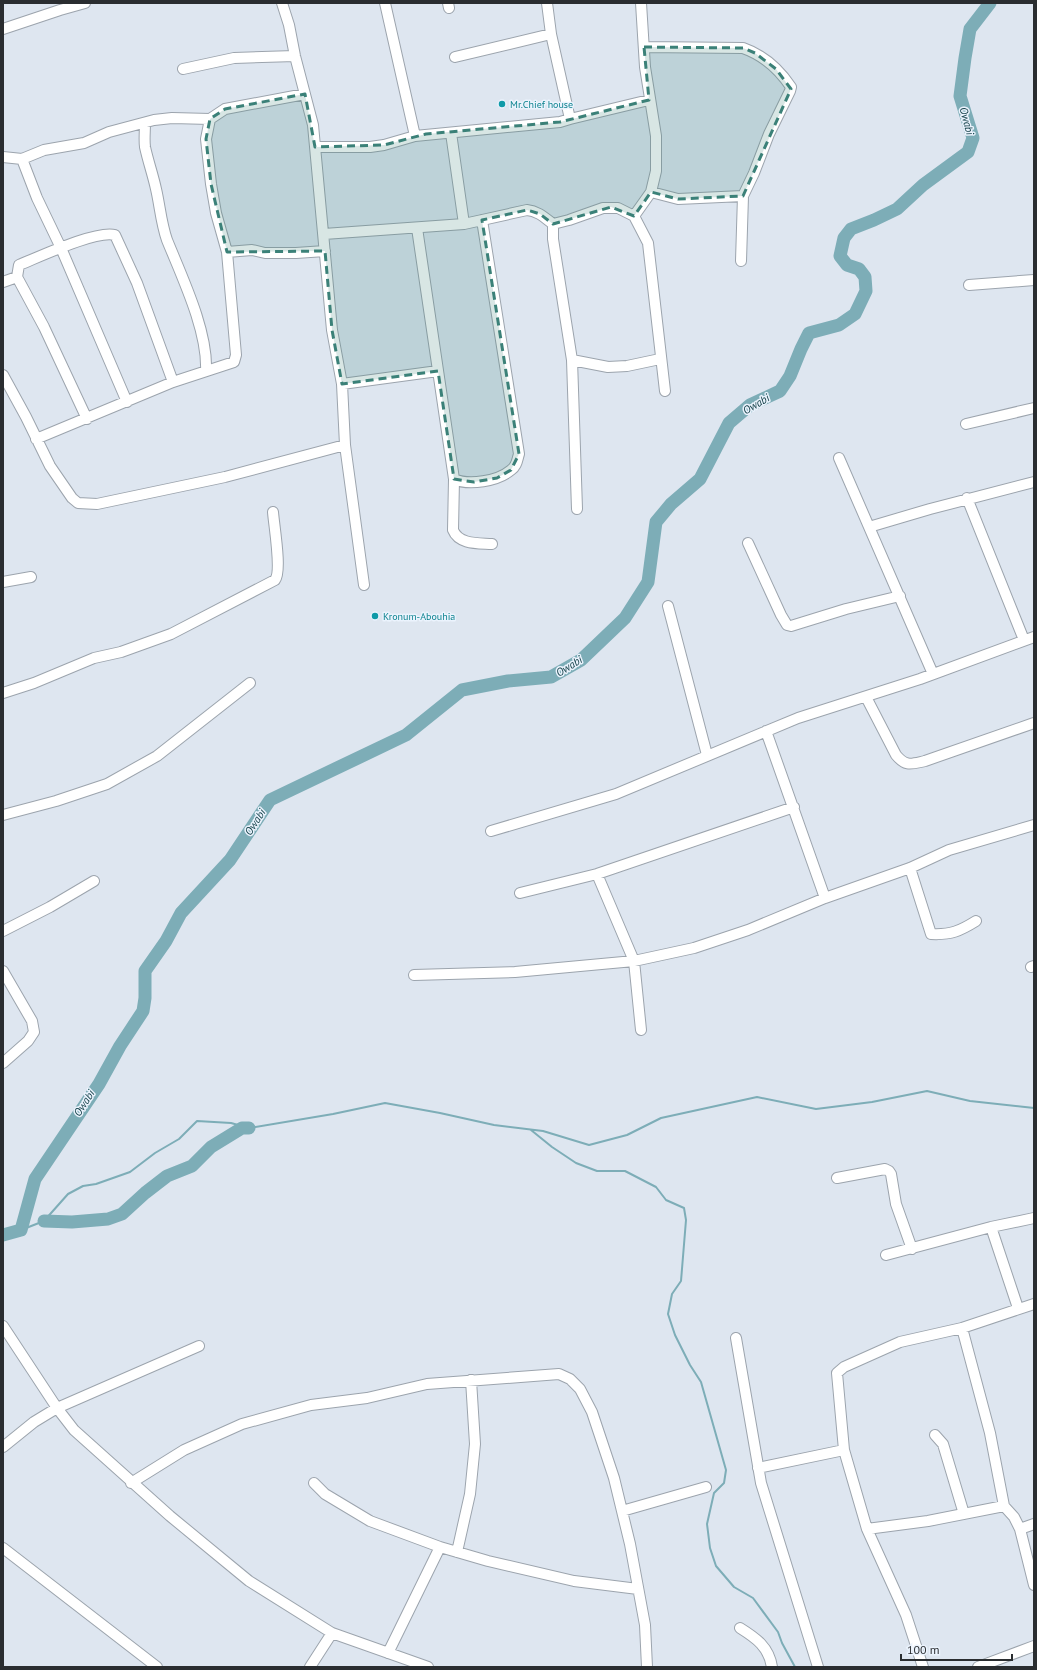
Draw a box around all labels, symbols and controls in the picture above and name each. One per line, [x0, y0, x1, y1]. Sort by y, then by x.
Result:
place label: Mr.Chief house [510, 98, 573, 111]
marker: Mr.Chief house [497, 99, 507, 109]
water label: Owabi [957, 105, 978, 138]
water label: Owabi [740, 390, 773, 417]
place label: Kronum-Abouhia [383, 610, 455, 623]
marker: Kronum-Abouhia [370, 611, 380, 621]
water label: Owabi [553, 652, 586, 680]
water label: Owabi [241, 805, 269, 838]
water label: Owabi [70, 1086, 98, 1119]
scale bar [901, 1636, 1012, 1662]
text: 100 m [907, 1642, 940, 1657]

